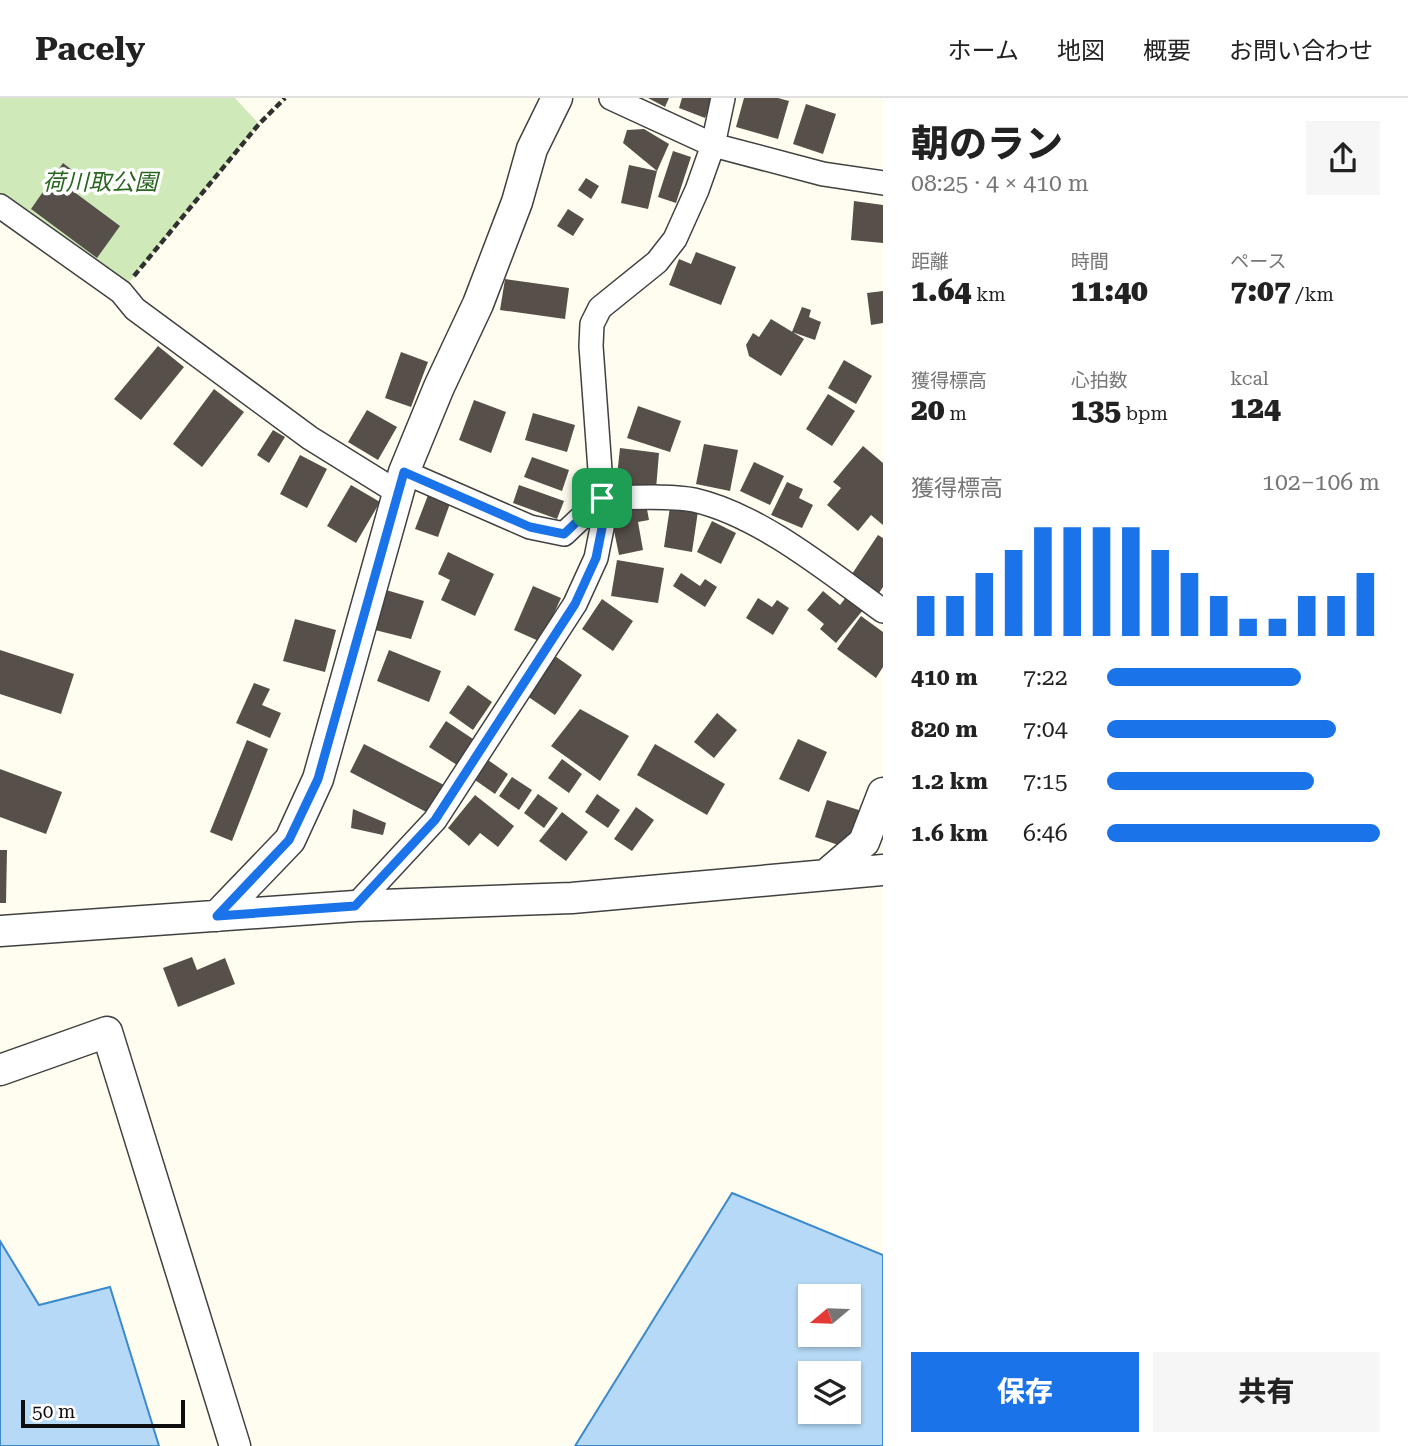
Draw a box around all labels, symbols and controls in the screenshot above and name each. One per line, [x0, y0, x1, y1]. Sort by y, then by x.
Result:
text: Pacely [35, 29, 145, 68]
text: ホーム [948, 37, 1019, 65]
text: 地図 [1057, 37, 1105, 65]
text: 概要 [1143, 37, 1191, 65]
text: お問い合わせ [1229, 37, 1373, 65]
button: share [1306, 121, 1380, 195]
text: 朝のラン [911, 122, 1063, 166]
park label: 荷川取公園 [43, 169, 161, 196]
text: 08:25 · 4 × 410 m [911, 170, 1089, 197]
text: 距離 [911, 250, 949, 273]
text: 時間 [1071, 250, 1109, 273]
text: ペース [1230, 250, 1286, 273]
text: 1.64 [911, 273, 971, 308]
text: 11:40 [1071, 273, 1148, 308]
text: 7:07 [1230, 273, 1291, 308]
text: km [971, 283, 1006, 306]
text: /km [1291, 283, 1334, 306]
text: kcal [1230, 367, 1269, 390]
text: 獲得標高 [911, 369, 987, 392]
text: 心拍数 [1071, 369, 1128, 392]
text: 124 [1230, 390, 1281, 425]
text: 20 [911, 392, 945, 427]
text: 135 [1071, 392, 1121, 427]
text: m [945, 402, 967, 425]
text: bpm [1121, 402, 1168, 425]
pin [572, 468, 632, 528]
text: 102–106 m [1262, 469, 1380, 496]
text: 獲得標高 [911, 475, 1003, 502]
icon: arrive [583, 479, 621, 517]
text: 410 m [911, 664, 978, 691]
text: 7:22 [1023, 664, 1068, 691]
text: 820 m [911, 716, 978, 743]
text: 7:04 [1023, 716, 1068, 743]
text: 1.2 km [911, 768, 988, 795]
text: 7:15 [1023, 768, 1068, 795]
text: 1.6 km [911, 820, 988, 847]
text: 6:46 [1023, 820, 1068, 847]
north arrow [798, 1284, 861, 1348]
map controls [798, 1284, 861, 1424]
button: 保存 [911, 1352, 1139, 1432]
button: 共有 [1153, 1352, 1380, 1432]
button: layers [798, 1361, 861, 1424]
scale bar [21, 1397, 186, 1429]
text: 50 m [32, 1400, 75, 1423]

